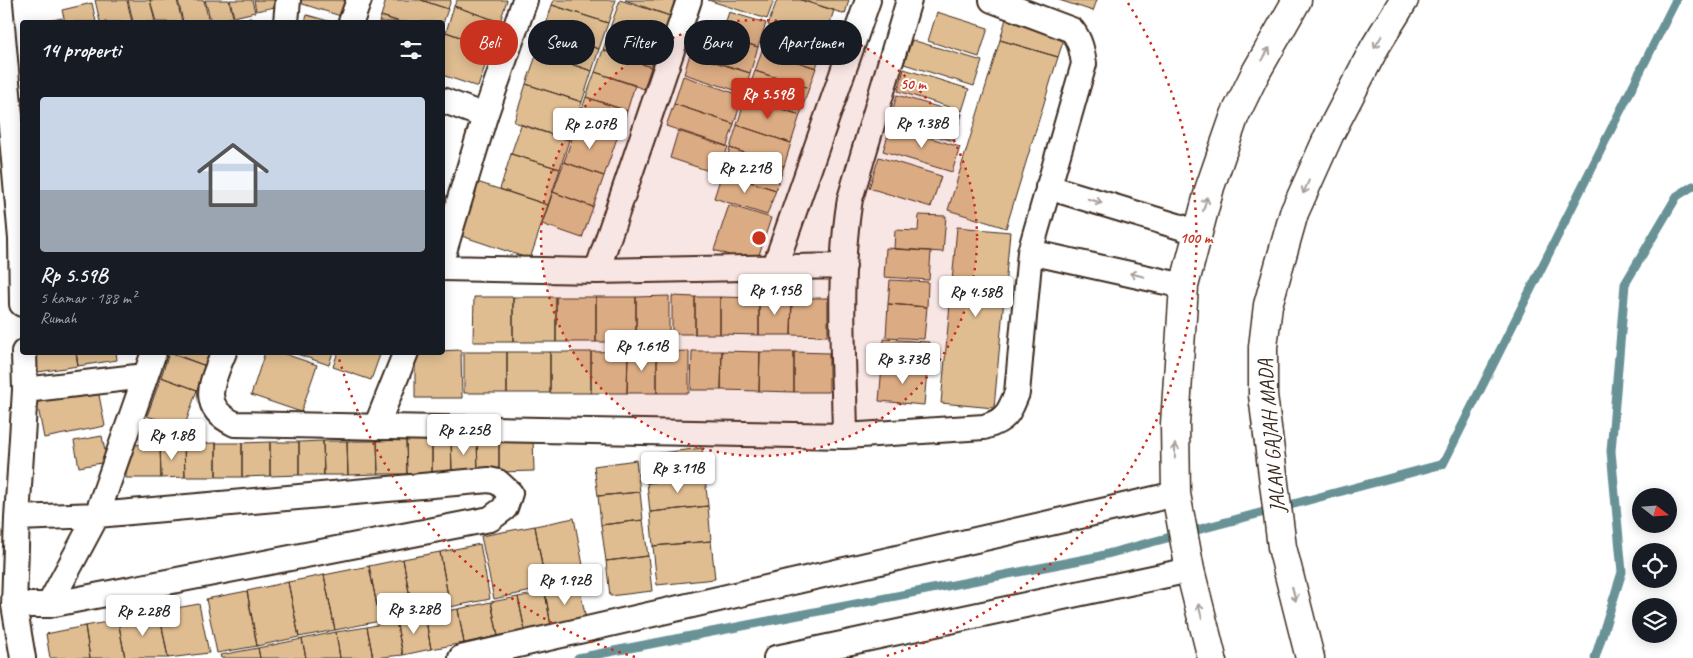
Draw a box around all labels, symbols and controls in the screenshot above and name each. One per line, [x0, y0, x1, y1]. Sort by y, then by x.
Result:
chip: Beli [460, 20, 518, 65]
chip: Sewa [528, 20, 595, 65]
chip: Filter [605, 20, 674, 65]
chip: Baru [684, 20, 750, 65]
chip: Apartemen [760, 20, 862, 65]
one-way arrow [1373, 34, 1383, 48]
icon: filters [397, 36, 425, 64]
text: 14 properti [40, 37, 121, 63]
one-way arrow [1262, 48, 1272, 62]
text: 50 m [900, 75, 927, 94]
pin: Rp 5.59B [716, 78, 820, 120]
text: Rp 5.59B [742, 84, 794, 104]
pin: Rp 1.38B [870, 106, 974, 149]
pin: Rp 2.07B [538, 108, 642, 150]
text: Rp 1.38B [896, 113, 948, 133]
text: Rp 2.07B [564, 114, 616, 134]
icon: home [188, 130, 278, 220]
pin: Rp 2.21B [693, 152, 797, 194]
text: Rp 2.21B [719, 158, 771, 178]
one-way arrow [1300, 179, 1310, 194]
one-way arrow [1086, 196, 1102, 206]
one-way arrow [1201, 197, 1210, 213]
centre of rings [750, 229, 768, 247]
text: 100 m [1180, 229, 1214, 248]
text: Rp 5.59B [40, 262, 107, 288]
one-way arrow [1129, 270, 1145, 279]
pin: Rp 1.95B [723, 274, 827, 316]
pin: Rp 4.58B [924, 276, 1028, 318]
text: Rp 1.95B [749, 280, 801, 300]
text: Rp 4.58B [950, 282, 1002, 302]
text: 5 kamar · 188 m² [40, 288, 136, 308]
text: Rumah [40, 308, 77, 328]
pin: Rp 1.61B [590, 330, 694, 372]
text: Rp 1.61B [616, 336, 668, 356]
pin: Rp 3.73B [851, 342, 955, 385]
text: Rp 3.73B [877, 349, 929, 369]
street label: JALAN GAJAH MADA [1251, 357, 1291, 515]
pin: Rp 2.25B [412, 414, 516, 456]
pin: Rp 1.8B [126, 418, 218, 461]
text: Rp 2.25B [438, 420, 490, 440]
text: Rp 1.8B [150, 425, 194, 445]
one-way arrow [1170, 444, 1180, 460]
pin: Rp 3.11B [626, 452, 730, 494]
text: Rp 3.11B [652, 458, 704, 478]
north arrow [1632, 488, 1678, 532]
map controls [1632, 488, 1677, 643]
button: locate [1632, 543, 1677, 588]
pin: Rp 1.92B [513, 564, 617, 606]
text: Rp 1.92B [539, 570, 591, 590]
one-way arrow [1290, 586, 1299, 602]
pin: Rp 3.28B [362, 592, 466, 635]
pin: Rp 2.28B [91, 594, 195, 637]
button: layers [1632, 598, 1677, 643]
text: Rp 3.28B [388, 599, 440, 619]
text: Rp 2.28B [117, 601, 169, 621]
one-way arrow [1195, 603, 1204, 619]

